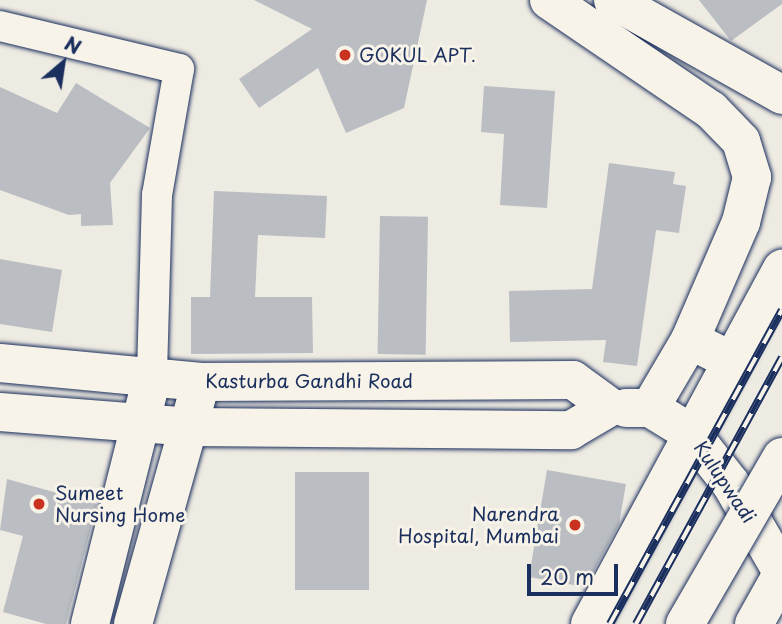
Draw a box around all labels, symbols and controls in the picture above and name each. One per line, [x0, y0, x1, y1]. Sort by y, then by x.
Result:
north arrow [28, 28, 98, 98]
text: N [60, 29, 87, 61]
place label: GOKUL APT. [359, 44, 477, 66]
marker: GOKUL APT. [337, 47, 353, 63]
street label: Kasturba Gandhi Road [204, 370, 414, 392]
street label: Kulupwadi [689, 437, 761, 527]
place label: Sumeet Nursing Home [55, 482, 185, 526]
marker: Sumeet Nursing Home [29, 494, 49, 514]
place label: Narendra Hospital, Mumbai [397, 503, 559, 547]
marker: Narendra Hospital, Mumbai [565, 515, 585, 535]
scale bar [530, 550, 621, 594]
text: 20 m [540, 560, 594, 592]

